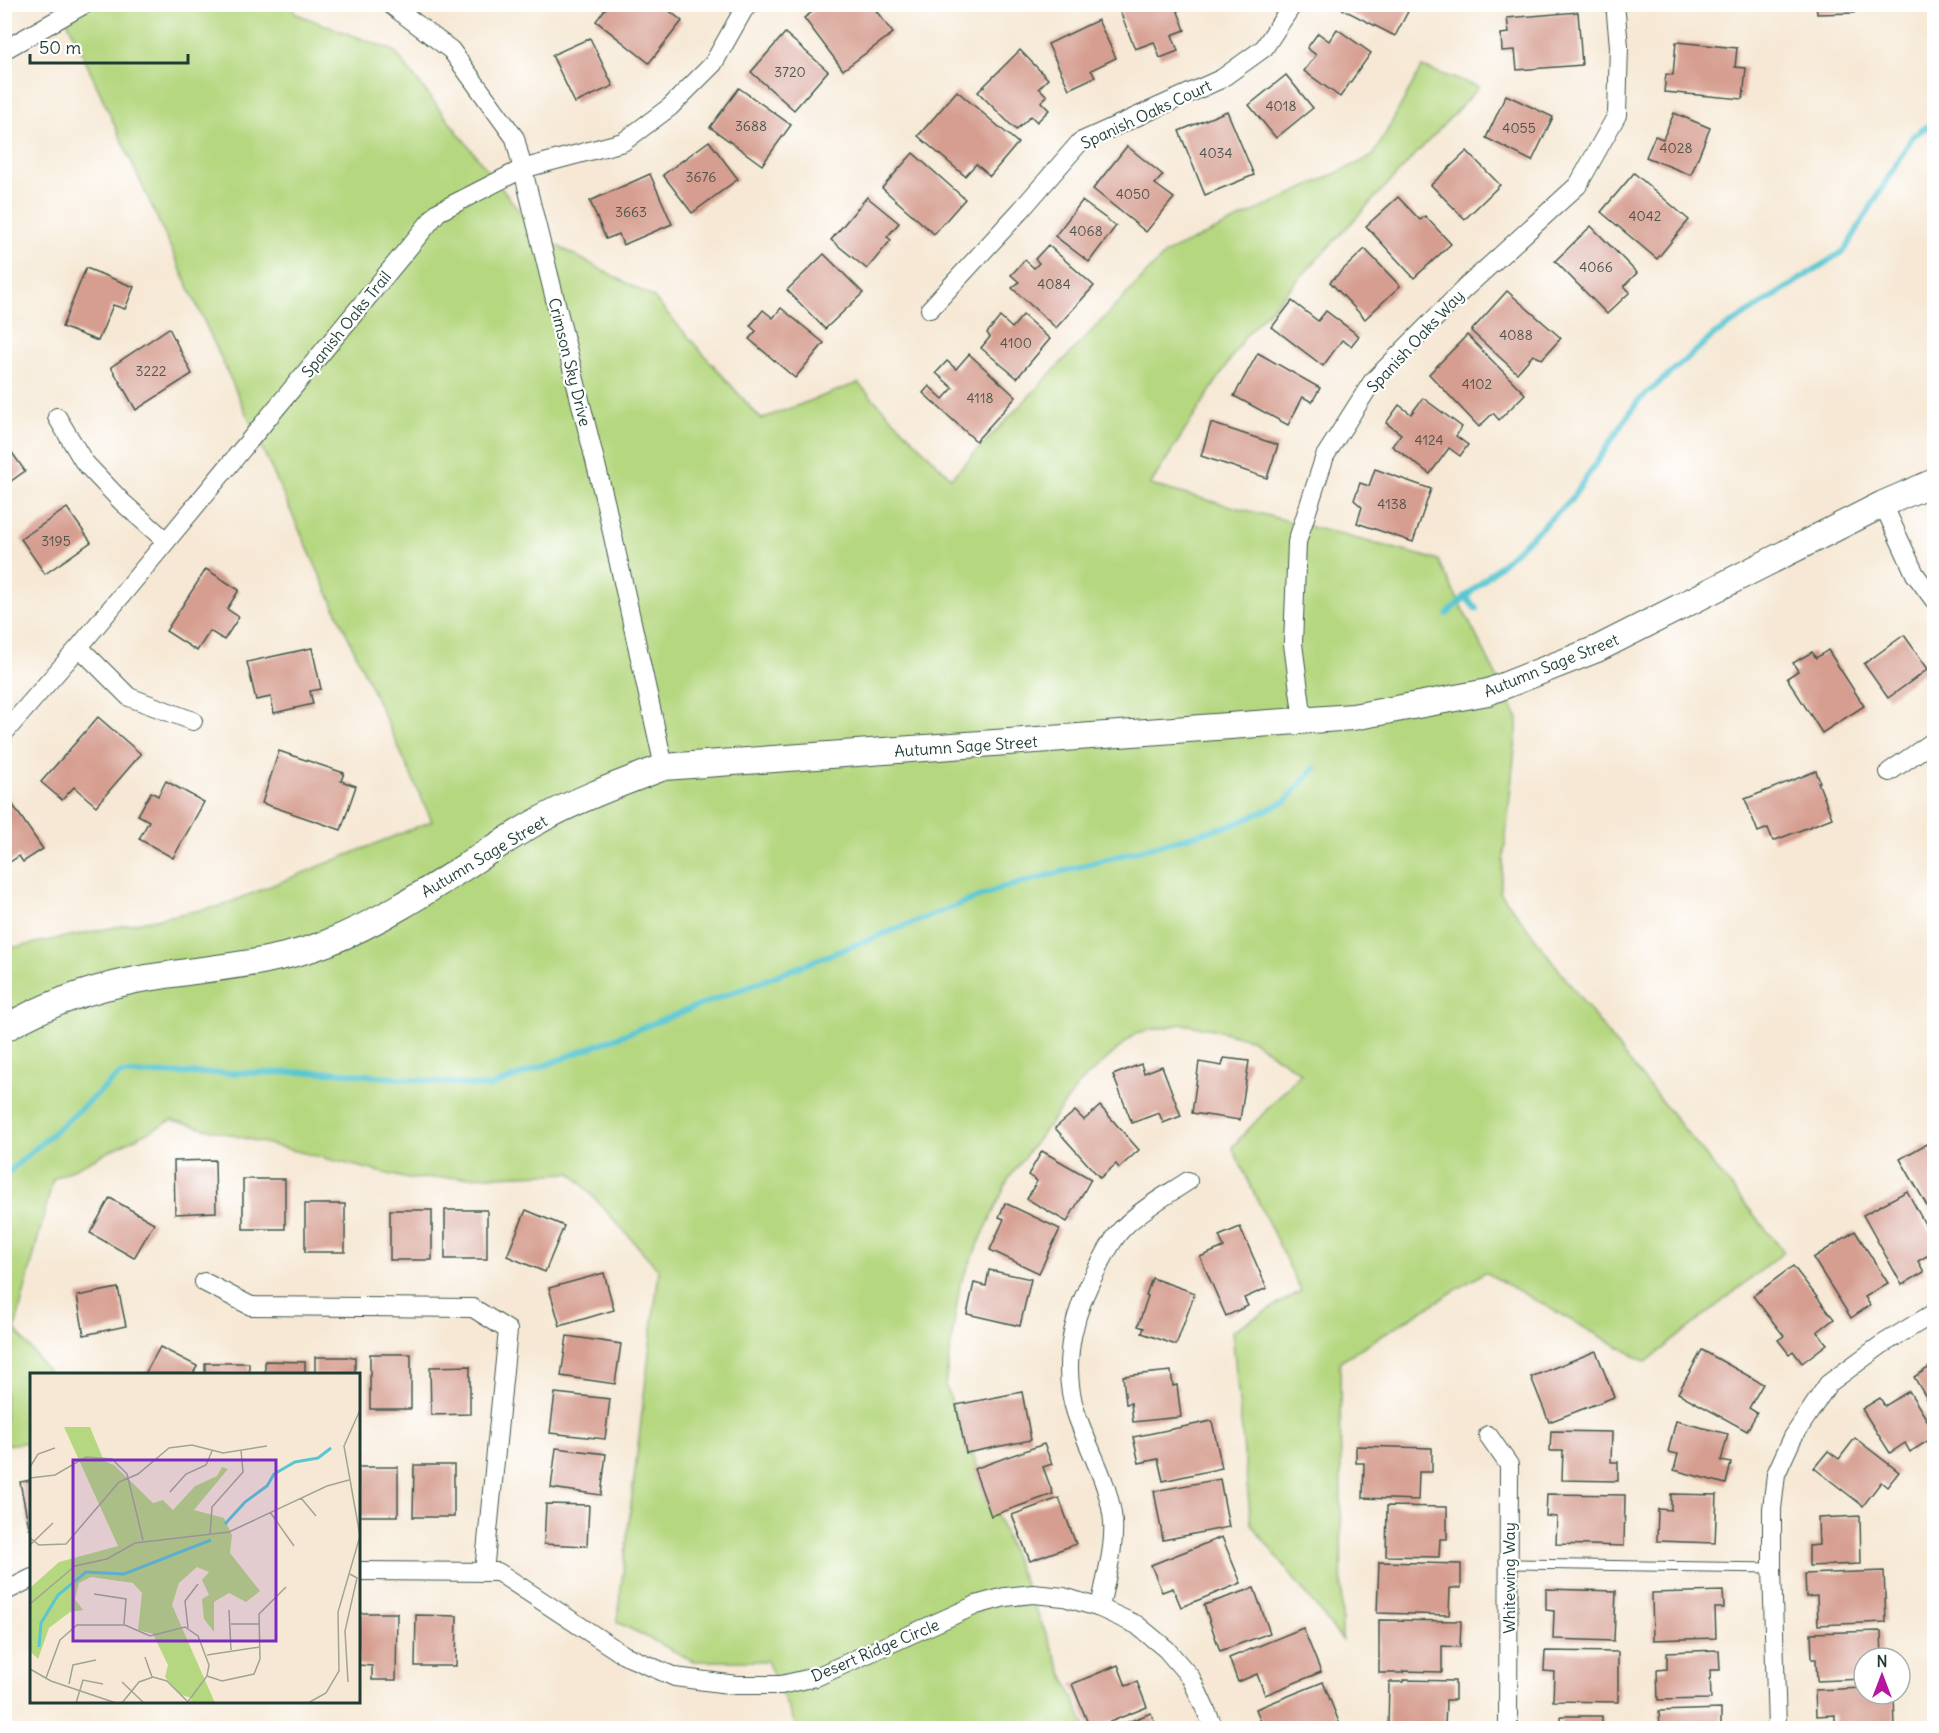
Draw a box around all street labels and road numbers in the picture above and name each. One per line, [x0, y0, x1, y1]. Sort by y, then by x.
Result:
street label: Spanish Oaks Court [1078, 75, 1215, 153]
street label: Spanish Oaks Trail [297, 267, 395, 381]
street label: Spanish Oaks Way [1362, 285, 1468, 397]
street label: Crimson Sky Drive [544, 296, 596, 428]
street label: Autumn Sage Street [1481, 629, 1622, 701]
street label: Autumn Sage Street [894, 731, 1039, 761]
street label: Autumn Sage Street [417, 810, 551, 902]
street label: Whitewing Way [1499, 1522, 1519, 1634]
street label: Desert Ridge Circle [808, 1614, 942, 1686]

